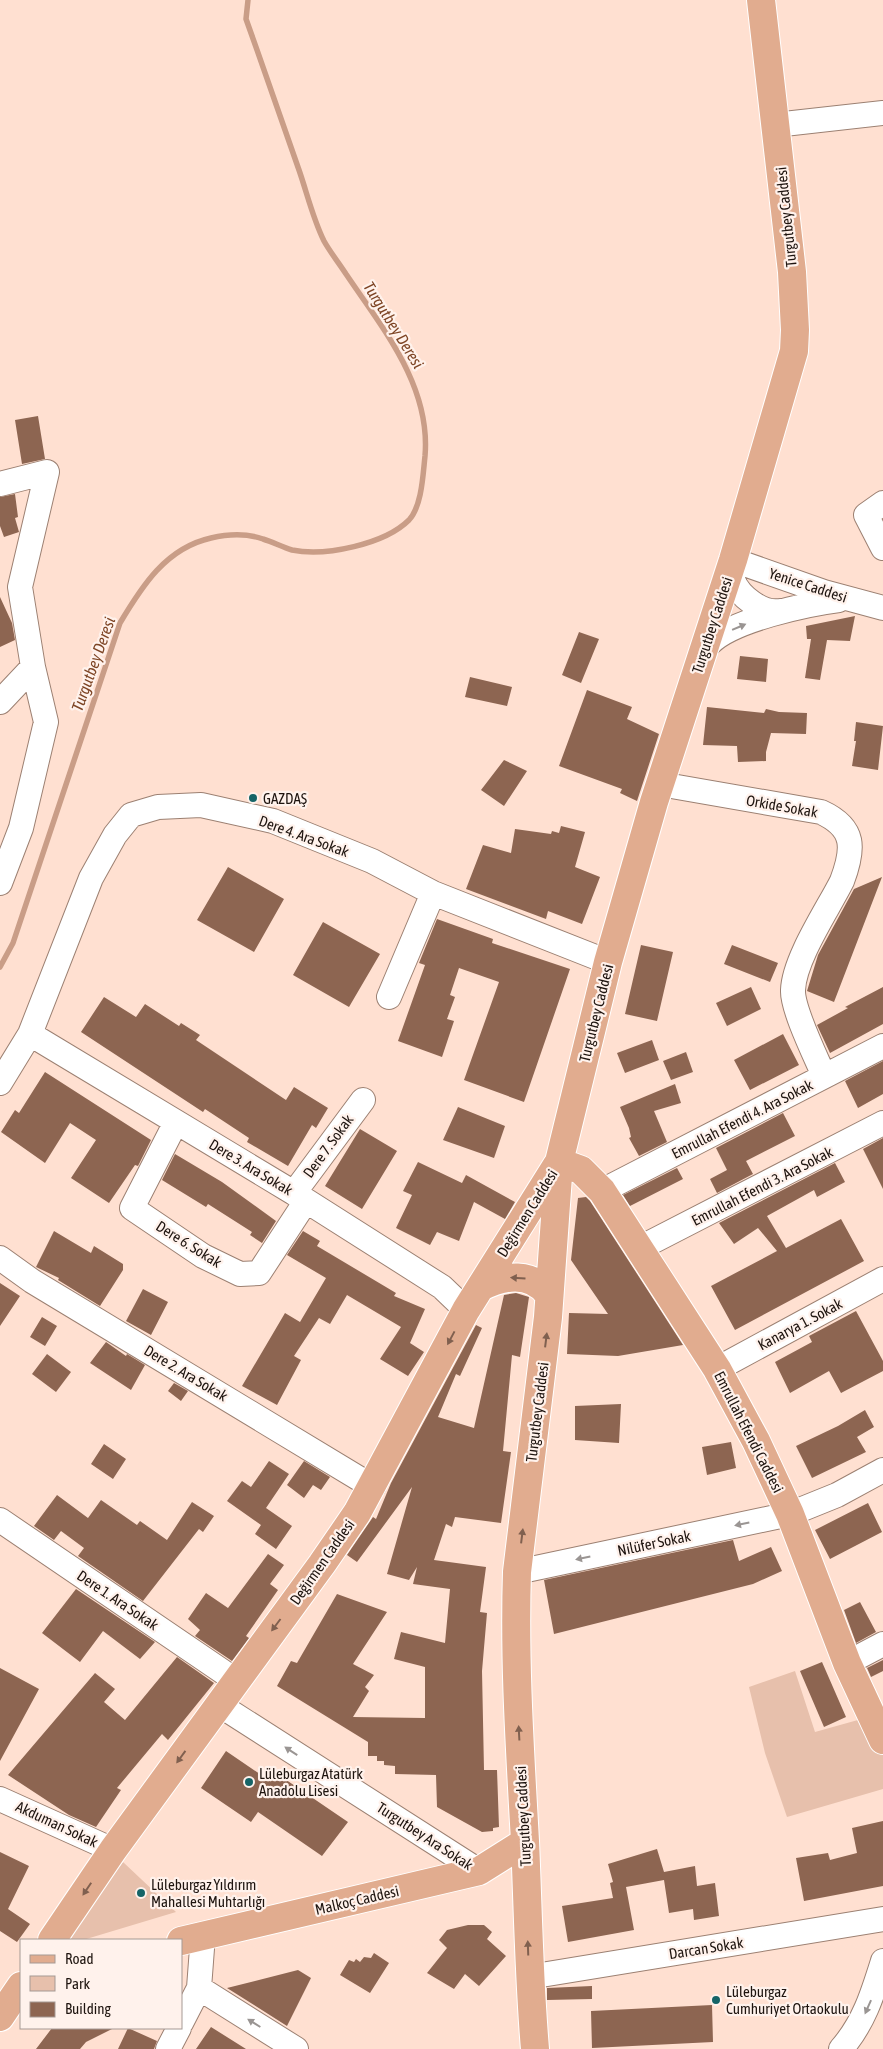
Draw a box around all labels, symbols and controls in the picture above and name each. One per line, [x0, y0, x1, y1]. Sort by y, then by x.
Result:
street label: Turgutbey Caddesi [772, 166, 800, 268]
water label: Turgutbey Deresi [359, 278, 428, 372]
street label: Yenice Caddesi [767, 564, 849, 606]
street label: Turgutbey Caddesi [688, 575, 736, 675]
water label: Turgutbey Deresi [68, 614, 119, 714]
one-way arrow [732, 622, 746, 630]
place label: GAZDAŞ [263, 790, 307, 807]
street label: Orkide Sokak [745, 791, 819, 821]
marker: GAZDAŞ [247, 792, 259, 804]
street label: Dere 4. Ara Sokak [257, 812, 352, 860]
street label: Turgutbey Caddesi [576, 962, 616, 1064]
street label: Emrullah Efendi 4. Ara Sokak [669, 1076, 816, 1162]
street label: Dere 7. Sokak [299, 1111, 357, 1181]
street label: Dere 3. Ara Sokak [206, 1135, 296, 1199]
street label: Emrullah Efendi 3. Ara Sokak [689, 1143, 836, 1229]
street label: Değirmen Caddesi [493, 1166, 561, 1260]
street label: Dere 6. Sokak [153, 1217, 225, 1271]
one-way arrow [509, 1274, 525, 1282]
street label: Kanarya 1. Sokak [755, 1294, 845, 1353]
one-way arrow [447, 1331, 456, 1344]
one-way arrow [542, 1332, 550, 1348]
street label: Dere 2. Ara Sokak [141, 1341, 231, 1405]
street label: Turgutbey Caddesi [522, 1361, 552, 1463]
street label: Emrullah Efendi Caddesi [711, 1369, 787, 1495]
street label: Değirmen Caddesi [286, 1516, 358, 1608]
one-way arrow [735, 1520, 750, 1528]
street label: Nilüfer Sokak [616, 1527, 693, 1559]
one-way arrow [518, 1528, 526, 1544]
one-way arrow [576, 1554, 591, 1562]
street label: Dere 1. Ara Sokak [74, 1567, 162, 1634]
one-way arrow [271, 1618, 282, 1631]
one-way arrow [515, 1725, 523, 1741]
one-way arrow [284, 1746, 297, 1755]
one-way arrow [176, 1750, 186, 1763]
place label: Lüleburgaz Atatürk Anadolu Lisesi [259, 1765, 363, 1799]
street label: Turgutbey Caddesi [512, 1765, 534, 1867]
marker: Lüleburgaz Atatürk Anadolu Lisesi [243, 1776, 255, 1788]
street label: Akduman Sokak [13, 1798, 101, 1851]
street label: Turgutbey Ara Sokak [374, 1799, 477, 1874]
place label: Lüleburgaz Yıldırım Mahallesi Muhtarlığı [151, 1876, 265, 1910]
one-way arrow [82, 1882, 92, 1896]
street label: Malkoç Caddesi [313, 1882, 401, 1918]
marker: Lüleburgaz Yıldırım Mahallesi Muhtarlığı [135, 1887, 147, 1899]
street label: Darcan Sokak [668, 1934, 745, 1962]
legend [20, 1939, 182, 2029]
one-way arrow [524, 1940, 532, 1956]
text: Road [65, 1950, 94, 1967]
text: Park [65, 1975, 90, 1992]
place label: Lüleburgaz Cumhuriyet Ortaokulu [726, 1983, 849, 2017]
marker: Lüleburgaz Cumhuriyet Ortaokulu [710, 1994, 722, 2006]
text: Building [65, 2000, 111, 2017]
one-way arrow [863, 2000, 871, 2014]
one-way arrow [248, 2018, 261, 2028]

